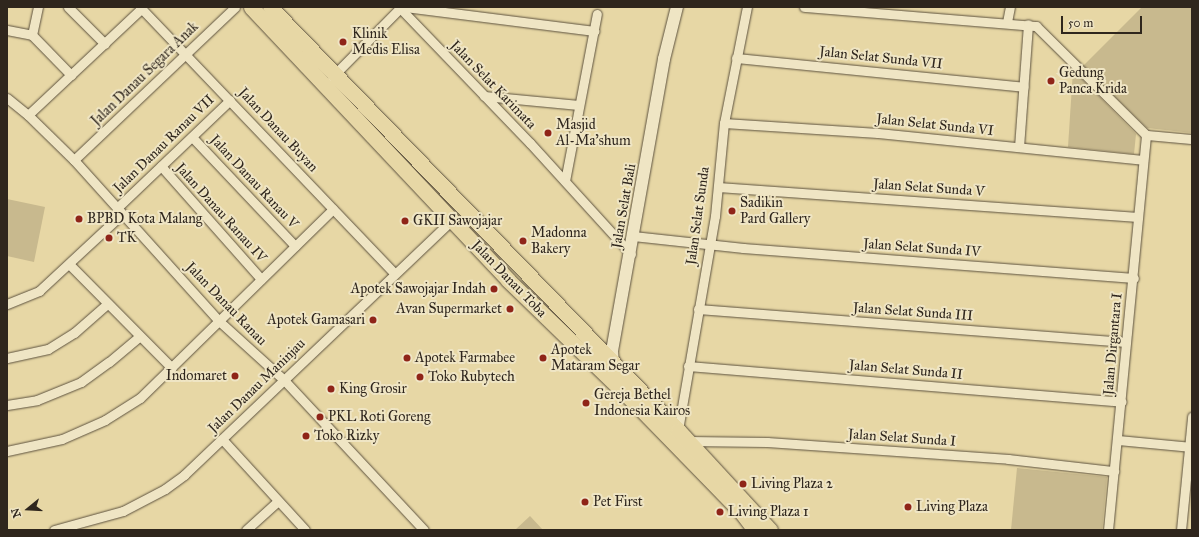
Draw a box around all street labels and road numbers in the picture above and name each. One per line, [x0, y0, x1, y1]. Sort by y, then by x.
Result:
street label: Jalan Danau Segara Anak [88, 19, 202, 129]
street label: Jalan Selat Karimata [446, 37, 540, 133]
street label: Jalan Selat Sunda VII [819, 43, 943, 73]
street label: Jalan Danau Buyan [235, 84, 321, 176]
street label: Jalan Danau Ranau VII [110, 91, 218, 197]
street label: Jalan Selat Sunda VI [876, 110, 994, 140]
street label: Jalan Danau Ranau V [206, 132, 302, 232]
street label: Jalan Danau Ranau IV [172, 160, 270, 266]
street label: Jalan Selat Bali [608, 162, 640, 250]
street label: Jalan Selat Sunda [683, 166, 713, 266]
street label: Jalan Selat Sunda V [873, 176, 985, 200]
street label: Jalan Selat Sunda IV [863, 236, 981, 260]
street label: Jalan Danau Toba [468, 237, 550, 321]
street label: Jalan Danau Ranau [182, 259, 270, 349]
street label: Jalan Dirgantara I [1100, 292, 1126, 396]
street label: Jalan Selat Sunda III [852, 299, 974, 325]
street label: Jalan Danau Maninjau [205, 335, 309, 437]
street label: Jalan Selat Sunda II [848, 357, 964, 383]
street label: Jalan Selat Sunda I [847, 426, 957, 450]

